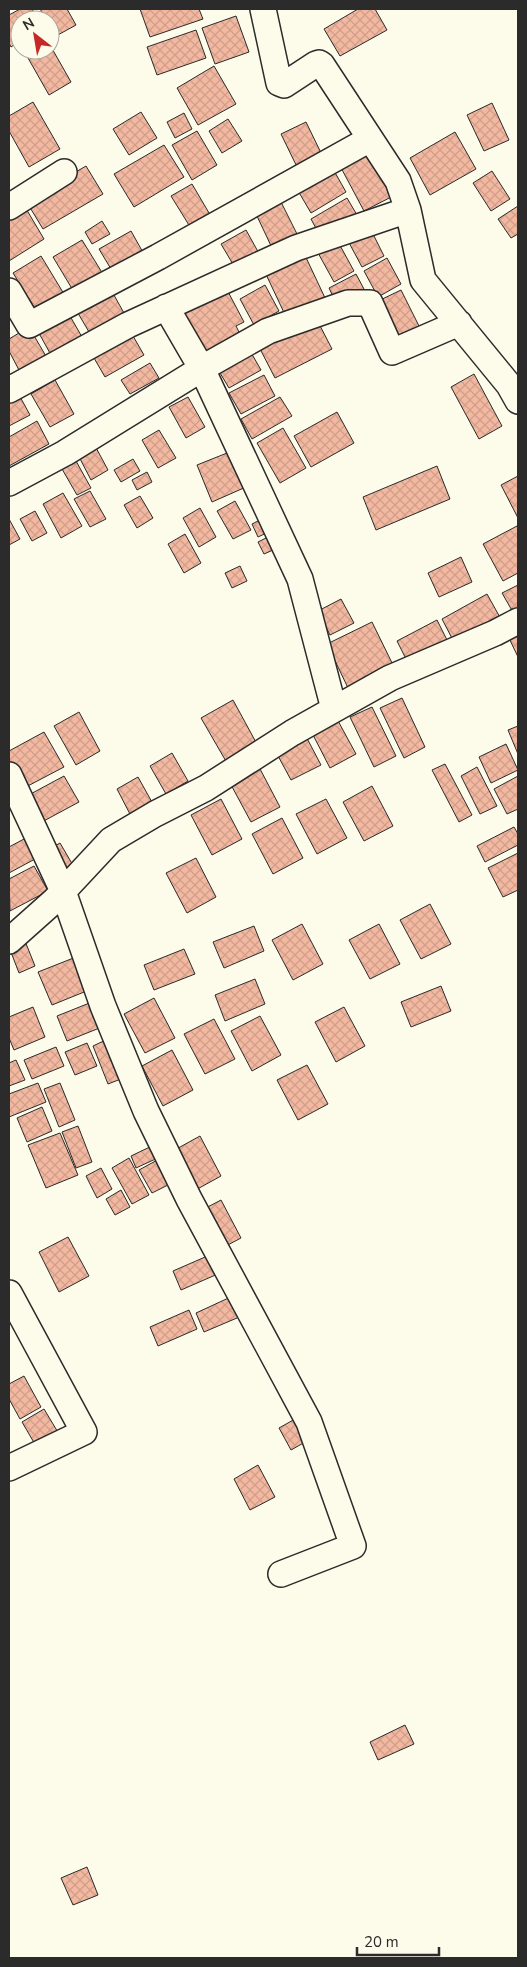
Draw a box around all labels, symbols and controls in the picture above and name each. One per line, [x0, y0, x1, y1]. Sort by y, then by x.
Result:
north arrow [10, 10, 60, 60]
text: N [19, 13, 38, 35]
scale bar [357, 1924, 440, 1956]
text: 20 m [364, 1932, 399, 1952]

